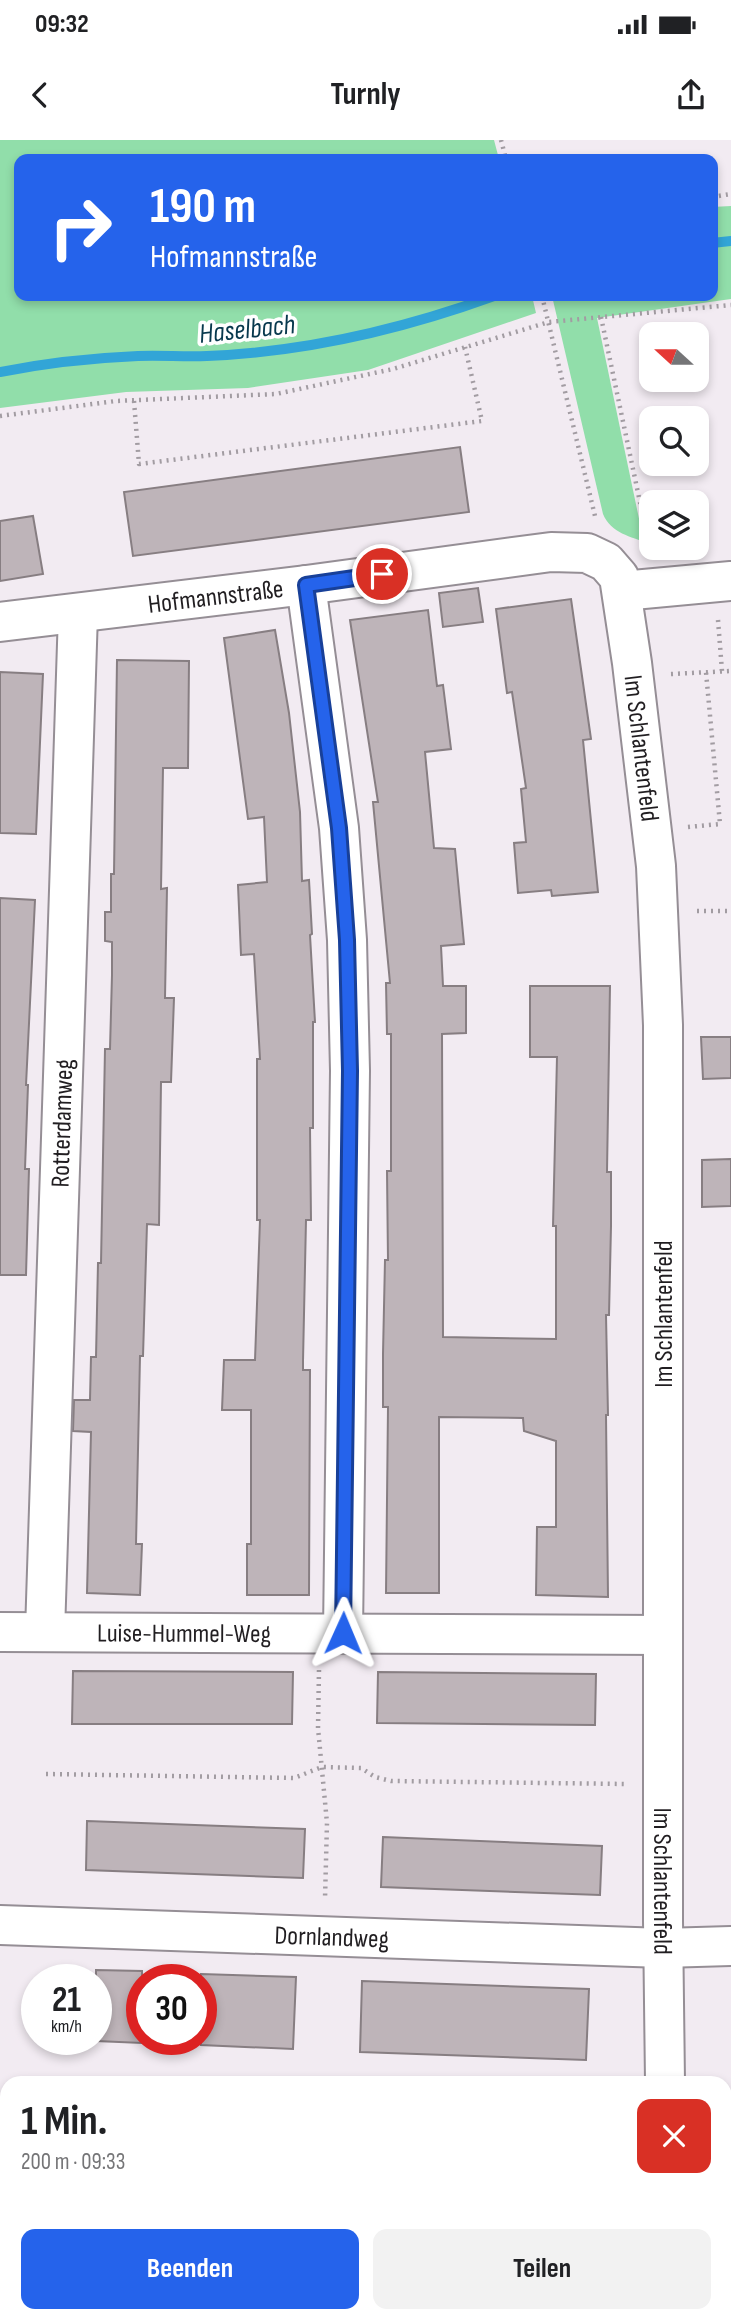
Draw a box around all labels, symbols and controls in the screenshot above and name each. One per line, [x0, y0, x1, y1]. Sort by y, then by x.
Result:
text: 09:32 [35, 9, 89, 40]
text: Turnly [330, 75, 401, 114]
icon: back [21, 76, 59, 114]
icon: share [672, 76, 710, 114]
text: 190 m [150, 178, 256, 237]
icon: right [35, 182, 126, 273]
text: Hofmannstraße [150, 238, 318, 277]
water label: Haselbach [197, 308, 297, 351]
north arrow [639, 322, 709, 392]
map controls [639, 322, 709, 560]
button: search [639, 406, 709, 476]
button: layers [639, 490, 709, 560]
pin [352, 544, 412, 604]
icon: arrive [363, 555, 401, 593]
street label: Hofmannstraße [146, 574, 285, 621]
street label: Im Schlantenfeld [617, 673, 665, 823]
street label: Rotterdamweg [45, 1059, 81, 1188]
street label: Im Schlantenfeld [649, 1240, 680, 1388]
position arrow [306, 1596, 380, 1670]
street label: Luise-Hummel-Weg [97, 1618, 271, 1650]
street label: Im Schlantenfeld [646, 1807, 677, 1955]
street label: Dornlandweg [274, 1921, 389, 1955]
speed limit sign: 30 [126, 1964, 217, 2055]
text: 21 [52, 1979, 81, 2022]
text: km/h [51, 2016, 82, 2037]
text: 1 Min. [21, 2096, 107, 2147]
button: close [637, 2099, 711, 2173]
text: 200 m · 09:33 [21, 2148, 125, 2176]
button: Beenden [21, 2229, 359, 2309]
button: Teilen [373, 2229, 711, 2309]

